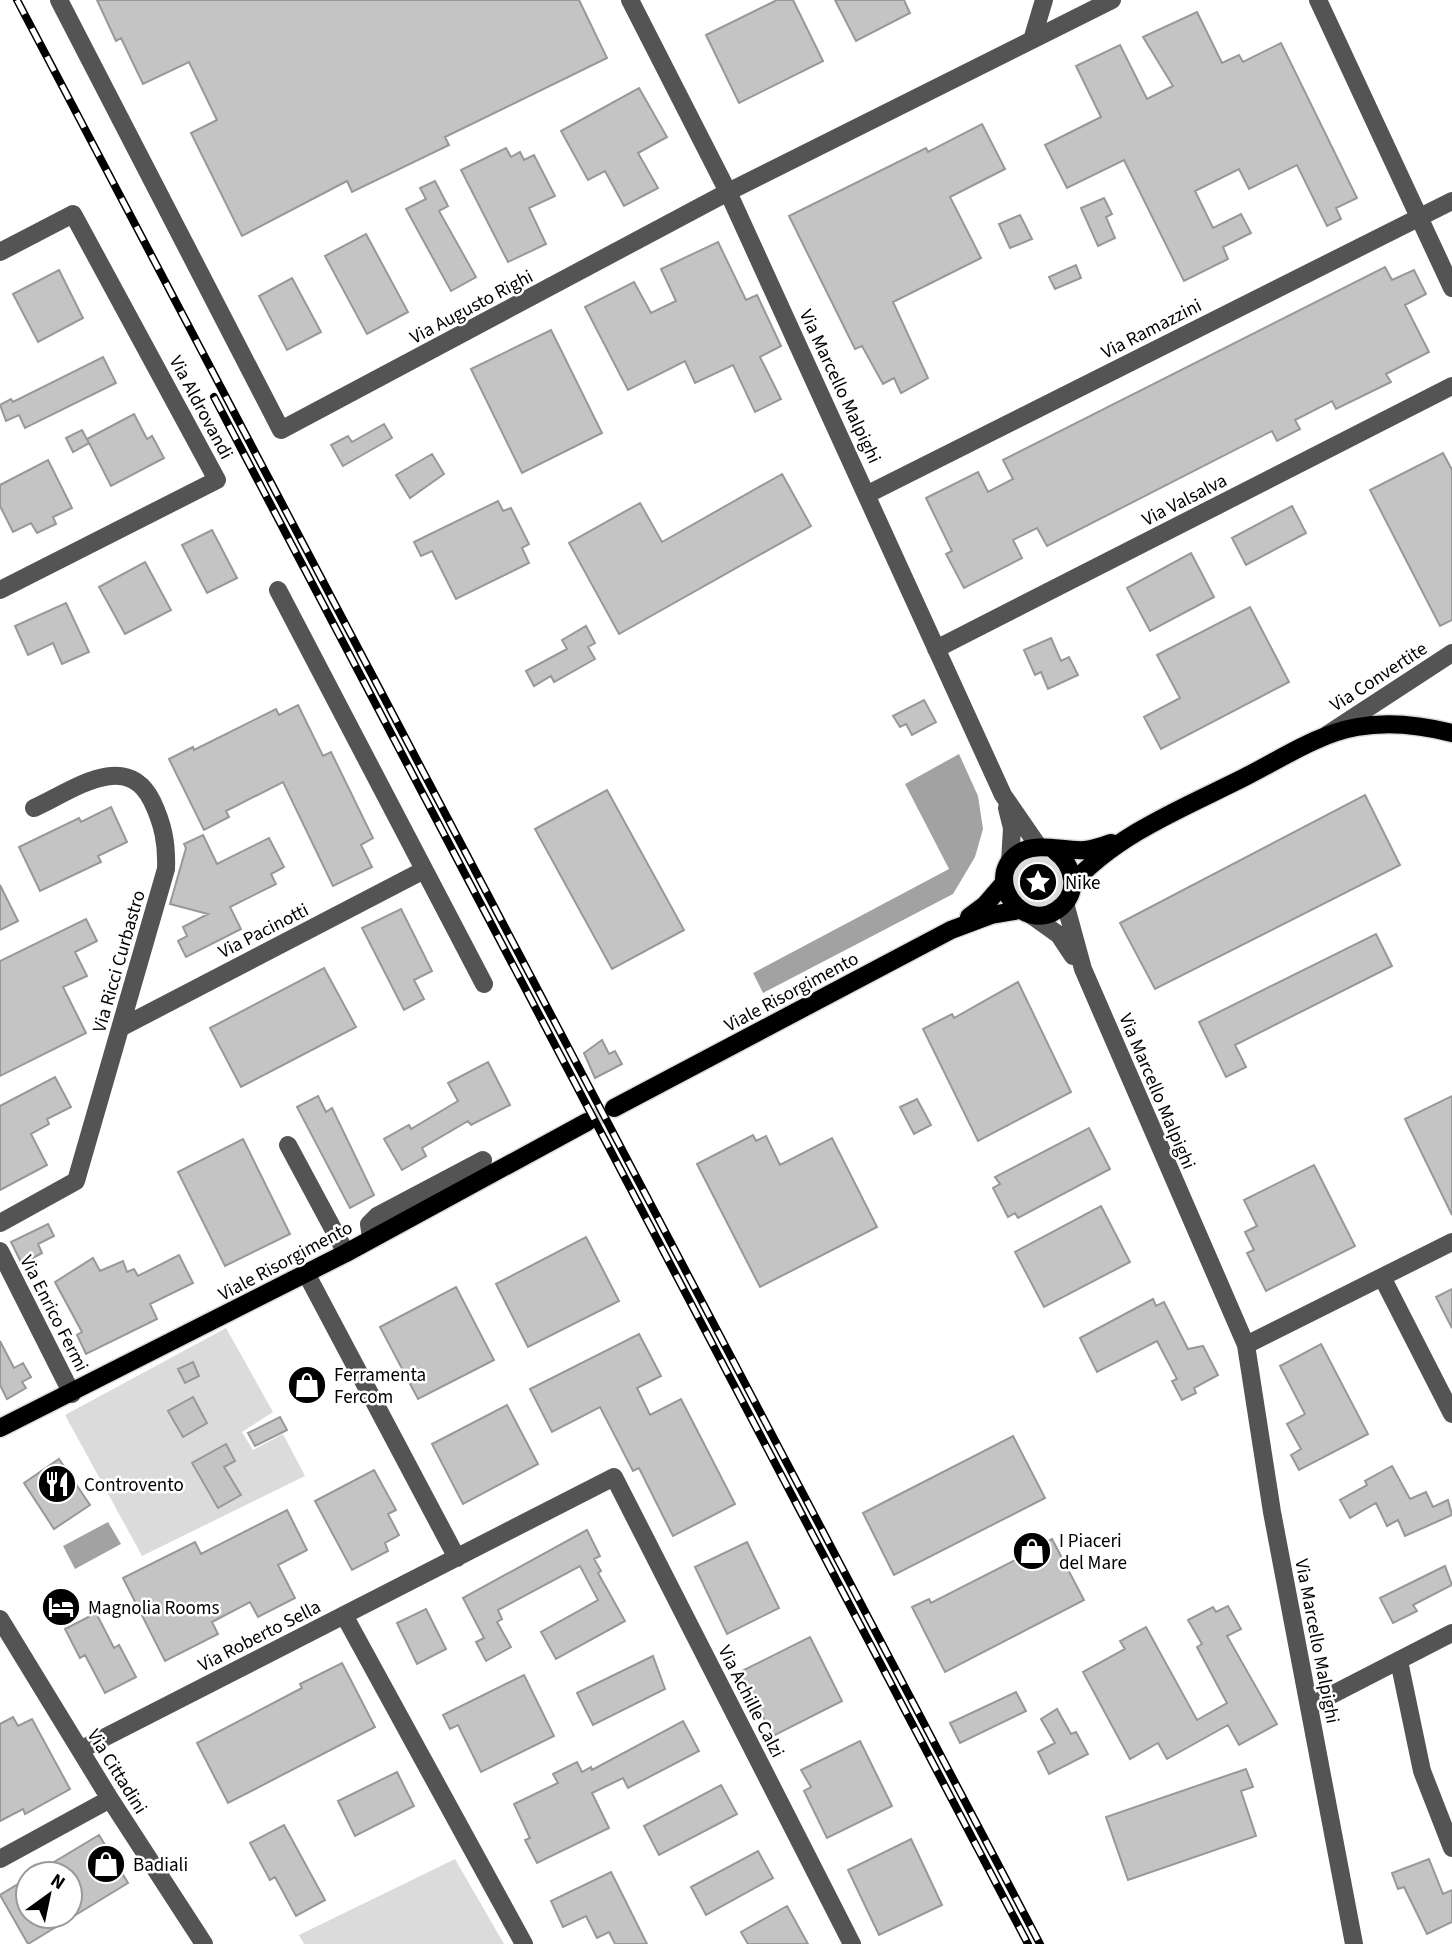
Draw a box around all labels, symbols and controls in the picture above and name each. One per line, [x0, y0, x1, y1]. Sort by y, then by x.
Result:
street label: Via Augusto Righi [405, 263, 538, 351]
street label: Via Ramazzini [1097, 292, 1207, 366]
street label: Via Marcello Malpighi [792, 305, 887, 468]
street label: Via Aldrovandi [162, 351, 239, 464]
street label: Via Valsalva [1138, 467, 1232, 533]
street label: Via Convertite [1325, 636, 1433, 719]
place icon: Nike [1017, 861, 1059, 903]
place label: Nike [1065, 870, 1100, 897]
street label: Via Ricci Curbastro [86, 887, 153, 1036]
street label: Via Pacinotti [214, 897, 314, 966]
street label: Viale Risorgimento [720, 946, 864, 1039]
street label: Via Marcello Malpighi [1112, 1009, 1202, 1174]
street label: Viale Risorgimento [214, 1215, 358, 1308]
street label: Via Enrico Fermi [13, 1251, 95, 1377]
place label: Ferramenta Fercom [334, 1362, 426, 1411]
shop icon: Ferramenta Fercom [286, 1364, 328, 1406]
restaurant icon: Controvento [36, 1463, 78, 1505]
place label: Controvento [84, 1472, 184, 1499]
place label: I Piaceri del Mare [1059, 1528, 1127, 1577]
shop icon: I Piaceri del Mare [1011, 1530, 1053, 1572]
street label: Via Marcello Malpighi [1287, 1557, 1346, 1726]
hotel icon: Magnolia Rooms [40, 1586, 82, 1628]
street label: Via Roberto Sella [194, 1594, 326, 1679]
place label: Magnolia Rooms [88, 1595, 220, 1622]
street label: Via Achille Calzi [711, 1641, 791, 1763]
street label: Via Cittadini [80, 1724, 153, 1819]
shop icon: Badiali [85, 1843, 127, 1885]
place label: Badiali [133, 1852, 188, 1879]
north arrow [14, 1860, 84, 1930]
text: N [45, 1867, 70, 1897]

